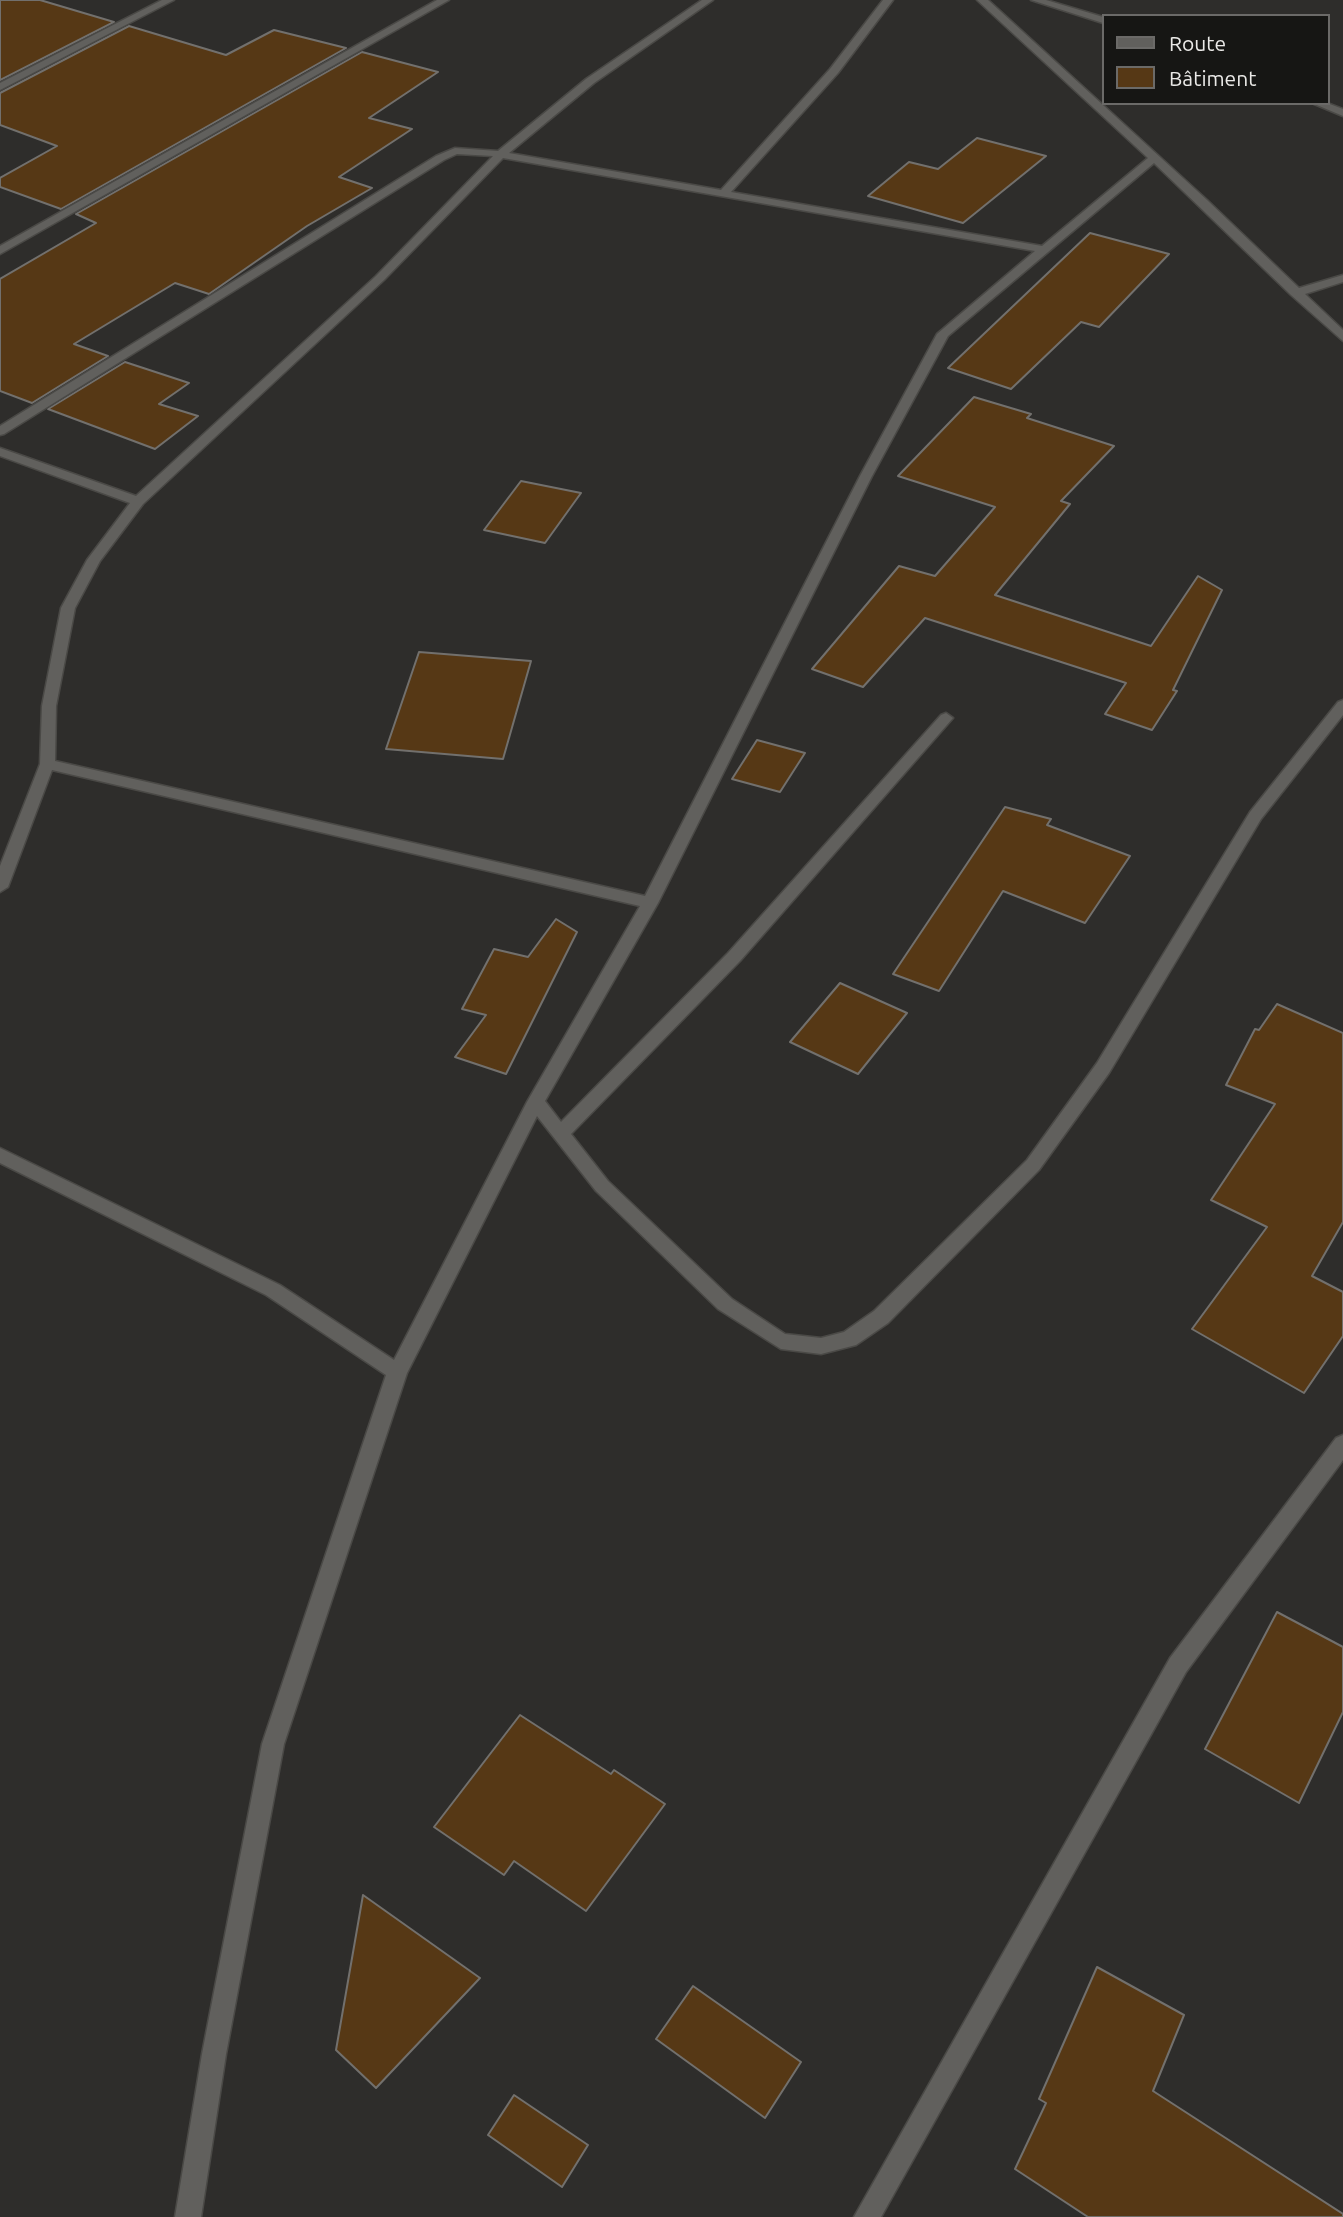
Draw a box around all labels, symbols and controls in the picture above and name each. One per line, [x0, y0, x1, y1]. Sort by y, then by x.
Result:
legend [1102, 14, 1329, 105]
text: Route [1169, 31, 1226, 55]
text: Bâtiment [1169, 66, 1256, 90]

